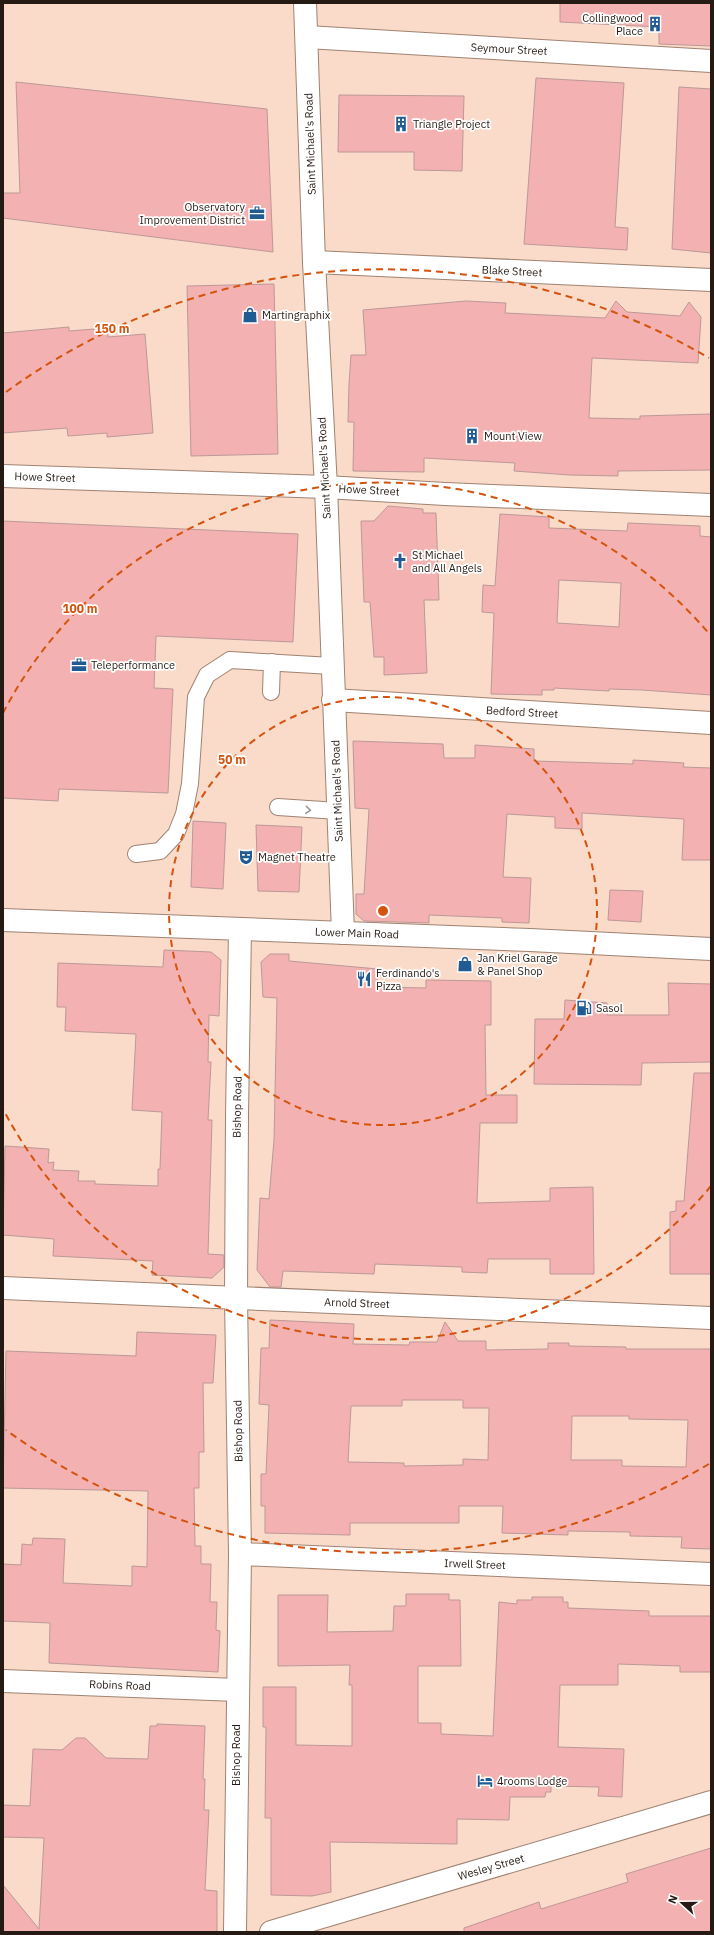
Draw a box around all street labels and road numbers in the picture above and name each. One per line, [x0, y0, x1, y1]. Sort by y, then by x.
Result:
street label: Seymour Street [470, 40, 548, 58]
street label: Saint Michael's Road [301, 93, 319, 195]
street label: Blake Street [481, 262, 543, 280]
street label: Saint Michael's Road [314, 417, 334, 519]
street label: Howe Street [14, 469, 76, 485]
street label: Howe Street [338, 481, 400, 499]
street label: Bedford Street [485, 703, 559, 721]
street label: Saint Michael's Road [328, 740, 346, 842]
street label: Lower Main Road [315, 925, 399, 941]
street label: Bishop Road [229, 1076, 245, 1138]
street label: Arnold Street [324, 1295, 390, 1311]
street label: Bishop Road [230, 1400, 246, 1462]
street label: Irwell Street [444, 1556, 506, 1572]
street label: Robins Road [89, 1677, 151, 1693]
street label: Bishop Road [229, 1724, 243, 1786]
street label: Wesley Street [456, 1851, 526, 1883]

